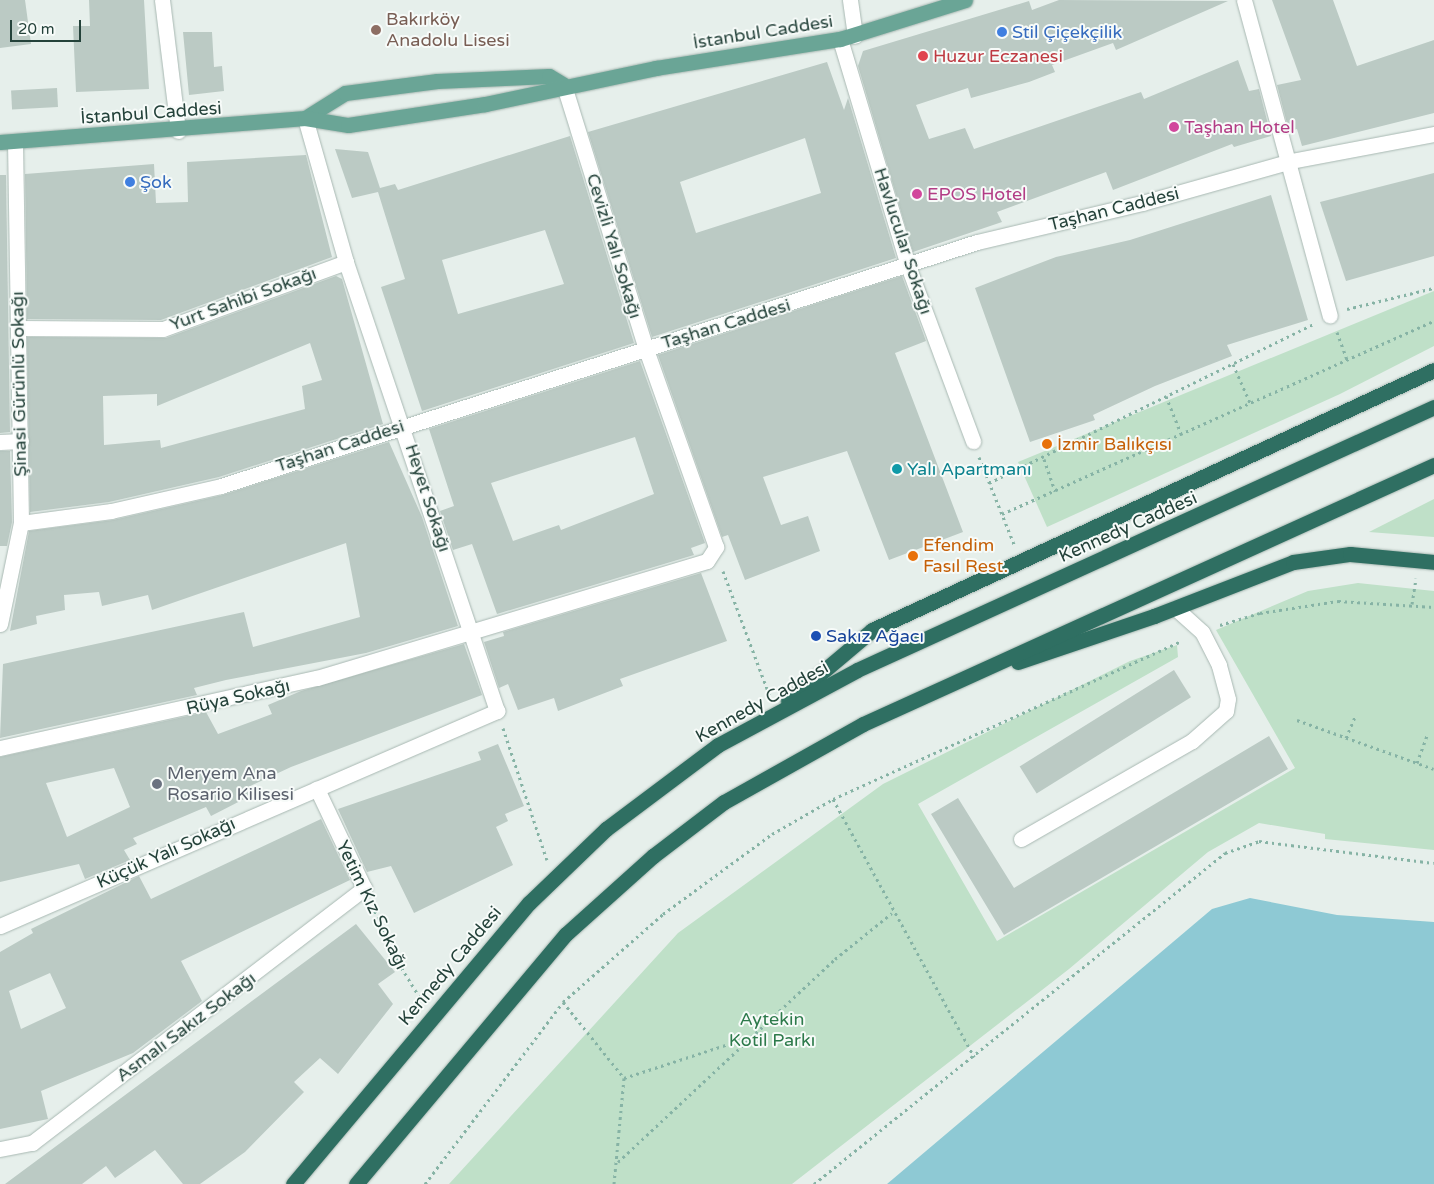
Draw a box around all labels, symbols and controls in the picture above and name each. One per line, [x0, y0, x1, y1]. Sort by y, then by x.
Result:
place label: Bakırköy Anadolu Lisesi [386, 9, 510, 52]
scale bar [12, 10, 84, 42]
street label: İstanbul Caddesi [691, 10, 835, 54]
text: 20 m [18, 20, 55, 38]
place label: Stil Çiçekçilik [1012, 21, 1122, 43]
marker: Bakırköy Anadolu Lisesi [370, 24, 382, 36]
marker: Stil Çiçekçilik [996, 26, 1008, 38]
place label: Huzur Eczanesi [933, 45, 1063, 67]
marker: Huzur Eczanesi [917, 50, 929, 62]
street label: İstanbul Caddesi [80, 97, 222, 129]
place label: Taşhan Hotel [1184, 116, 1295, 138]
marker: Taşhan Hotel [1168, 121, 1180, 133]
street label: Havlucular Sokağı [869, 165, 937, 317]
place label: Şok [140, 171, 172, 193]
street label: Cevizli Yalı Sokağı [582, 171, 646, 321]
marker: Şok [124, 176, 136, 188]
street label: Taşhan Caddesi [1047, 182, 1181, 236]
place label: EPOS Hotel [927, 183, 1027, 205]
marker: EPOS Hotel [911, 188, 923, 200]
street label: Yurt Sahibi Sokağı [167, 262, 319, 336]
street label: Şinasi Gürünlü Sokağı [7, 291, 31, 477]
street label: Taşhan Caddesi [659, 294, 793, 354]
street label: Taşhan Caddesi [273, 415, 407, 477]
place label: İzmir Balıkçısı [1057, 433, 1172, 455]
marker: İzmir Balıkçısı [1041, 438, 1053, 450]
street label: Heyet Sokağı [400, 441, 456, 555]
place label: Yalı Apartmanı [907, 458, 1031, 480]
marker: Yalı Apartmanı [891, 463, 903, 475]
street label: Kennedy Caddesi [1056, 487, 1200, 567]
place label: Efendim Fasıl Rest. [923, 535, 1008, 578]
marker: Efendim Fasıl Rest. [907, 550, 919, 562]
place label: Sakız Ağacı [826, 625, 924, 647]
marker: Sakız Ağacı [810, 630, 822, 642]
street label: Kennedy Caddesi [692, 657, 832, 747]
street label: Rüya Sokağı [184, 675, 292, 719]
place label: Meryem Ana Rosario Kilisesi [167, 763, 294, 806]
marker: Meryem Ana Rosario Kilisesi [151, 778, 163, 790]
street label: Küçük Yalı Sokağı [93, 813, 239, 893]
street label: Yetim Kız Sokağı [331, 837, 413, 973]
street label: Kennedy Caddesi [394, 902, 506, 1030]
street label: Asmalı Sakız Sokağı [112, 967, 260, 1087]
park label: Aytekin Kotil Parkı [729, 1009, 815, 1052]

